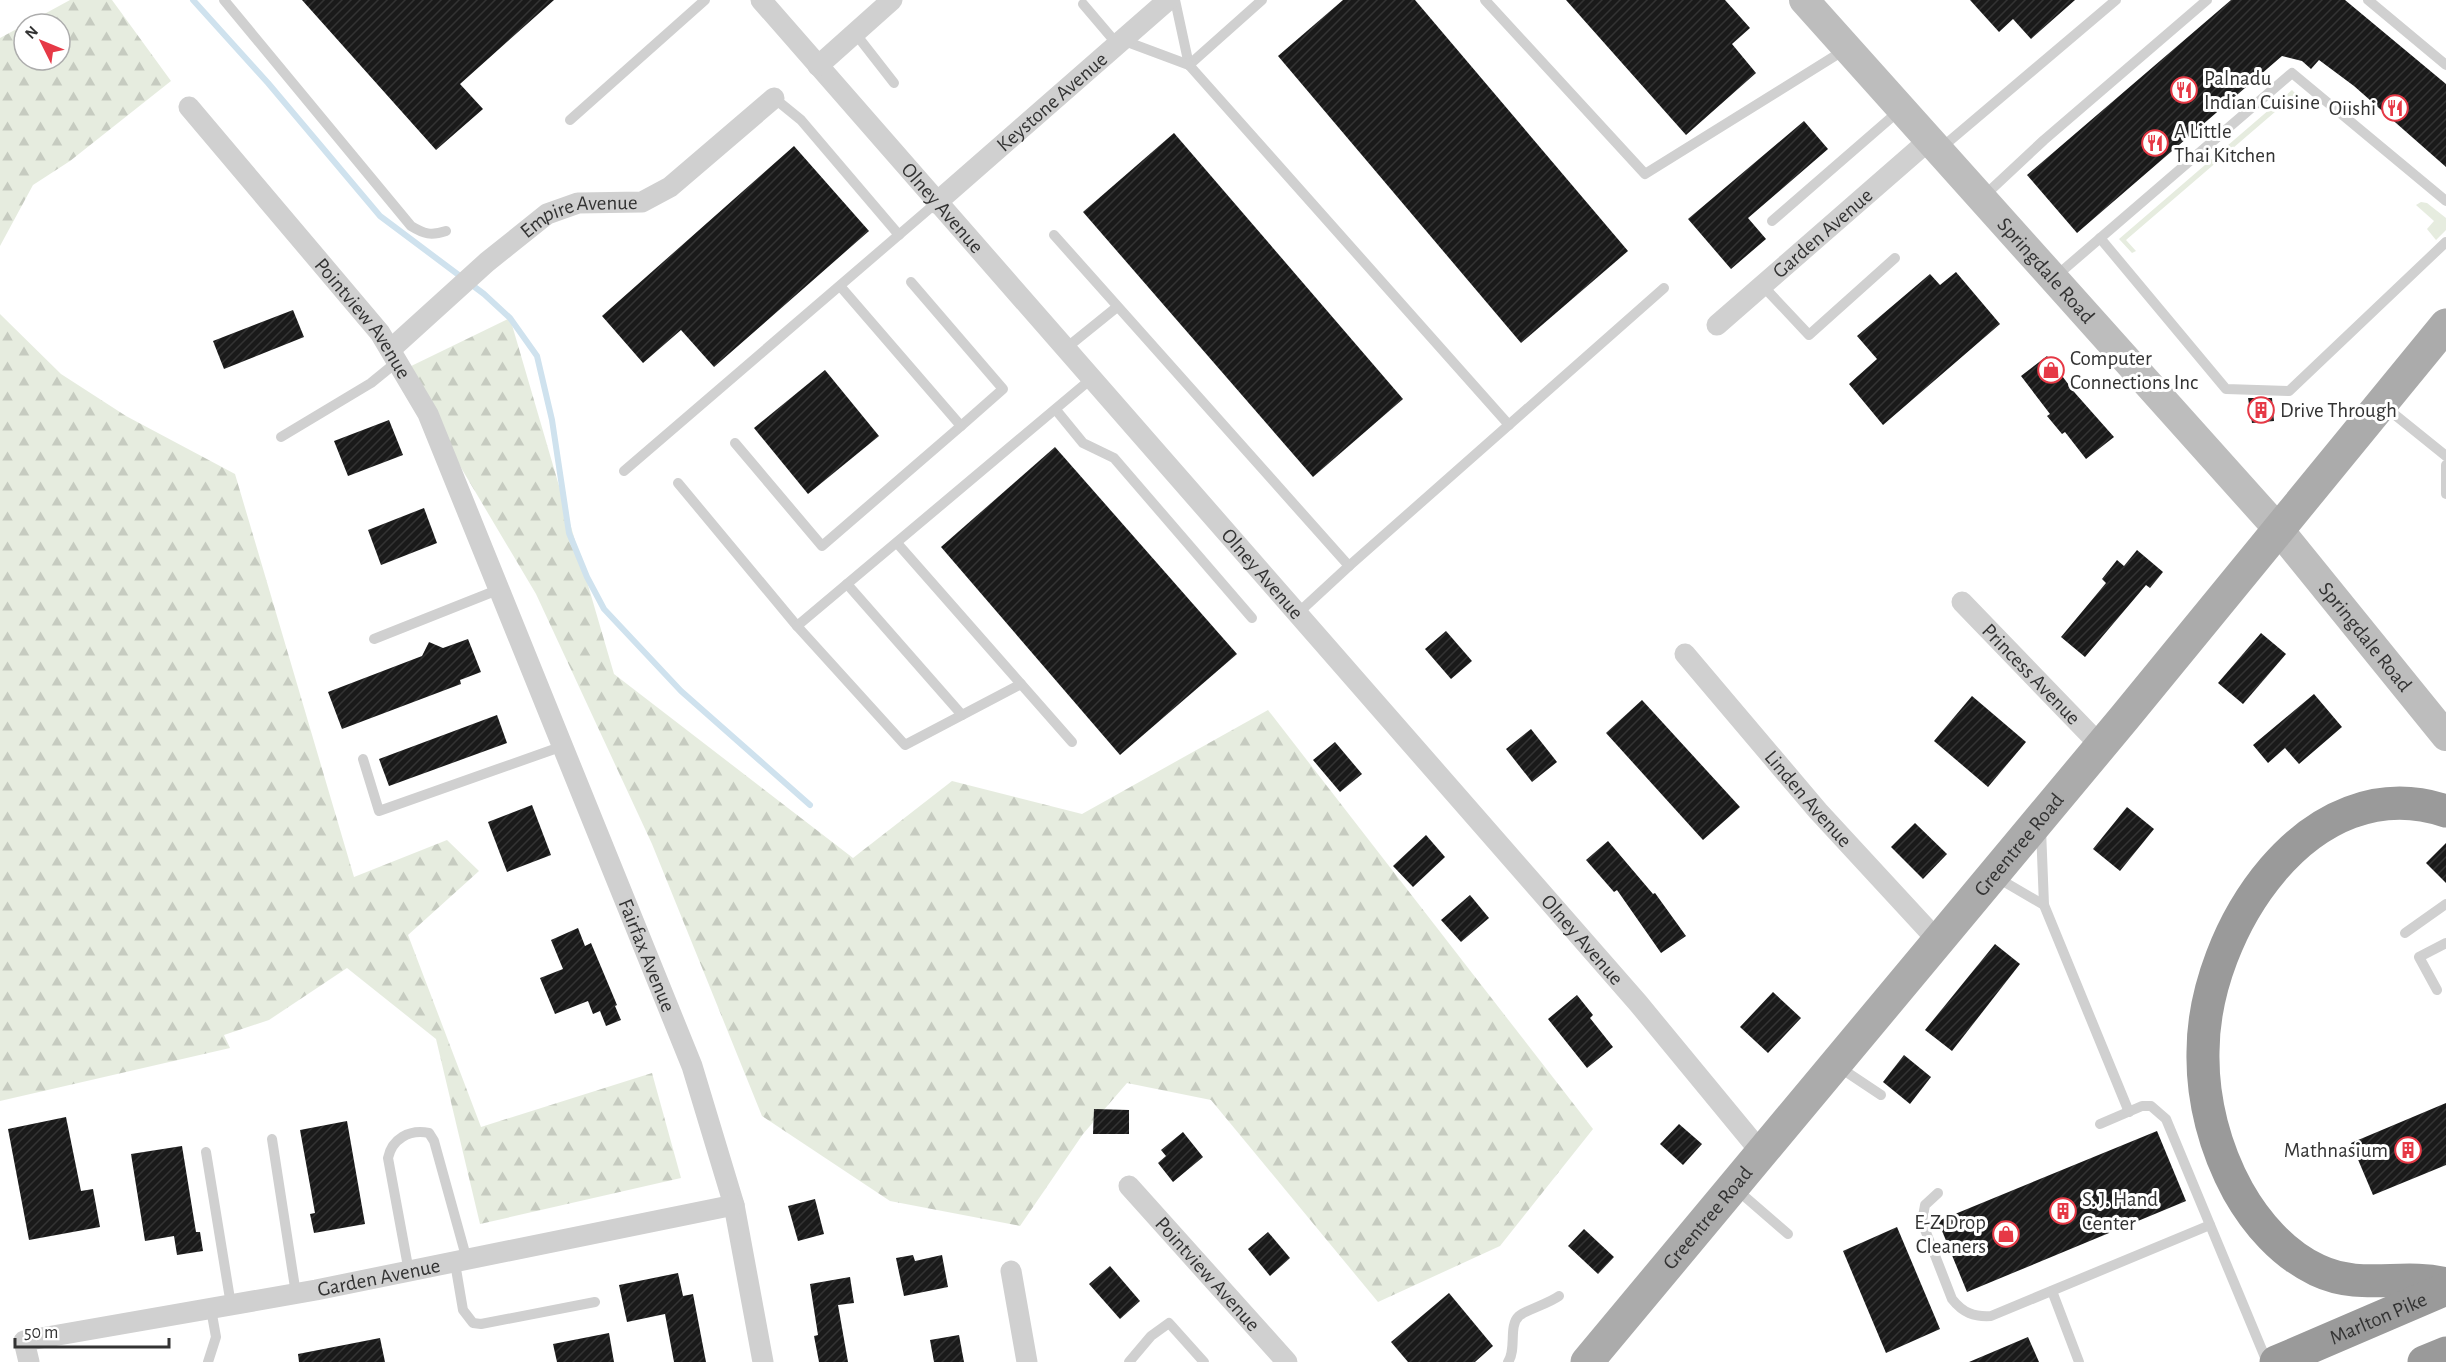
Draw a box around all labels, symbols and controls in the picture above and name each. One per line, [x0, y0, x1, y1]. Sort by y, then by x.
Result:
north arrow [12, 12, 72, 72]
text: N [22, 23, 41, 42]
street label: Keystone Avenue [993, 48, 1112, 156]
place label: Palnadu Indian Cuisine [2204, 68, 2320, 113]
restaurant icon: Palnadu Indian Cuisine [2169, 75, 2199, 105]
restaurant icon: Oiishi [2380, 93, 2410, 123]
place label: Oiishi [2329, 98, 2376, 119]
place label: A Little Thai Kitchen [2174, 121, 2276, 166]
restaurant icon: A Little Thai Kitchen [2140, 128, 2170, 158]
street label: Olney Avenue [897, 159, 987, 257]
street label: Garden Avenue [1769, 184, 1877, 282]
street label: Empire Avenue [516, 192, 638, 242]
street label: Springdale Road [1993, 214, 2099, 328]
street label: Pointview Avenue [310, 254, 415, 382]
place label: Computer Connections Inc [2070, 348, 2198, 393]
shop icon: Computer Connections Inc [2036, 355, 2066, 385]
building icon: Drive Through [2246, 395, 2276, 425]
place label: Drive Through [2280, 400, 2397, 421]
street label: Olney Avenue [1217, 525, 1307, 623]
street label: Springdale Road [2315, 578, 2416, 696]
street label: Princess Avenue [1978, 620, 2084, 729]
street label: Linden Avenue [1760, 746, 1856, 851]
street label: Greentree Road [1970, 789, 2068, 900]
street label: Olney Avenue [1537, 890, 1627, 989]
street label: Fairfax Avenue [614, 896, 679, 1015]
building icon: Mathnasium [2393, 1135, 2423, 1165]
place label: Mathnasium [2284, 1140, 2388, 1161]
street label: Greentree Road [1659, 1162, 1757, 1274]
place label: S. J. Hand Center [2082, 1189, 2158, 1234]
building icon: S. J. Hand Center [2048, 1196, 2078, 1226]
place label: E-Z Drop Cleaners [1914, 1212, 1986, 1257]
street label: Pointview Avenue [1151, 1213, 1264, 1335]
shop icon: E-Z Drop Cleaners [1991, 1219, 2021, 1249]
street label: Garden Avenue [316, 1255, 442, 1300]
street label: Marlton Pike [2326, 1289, 2430, 1349]
scale bar [15, 1311, 170, 1349]
text: 50 m [24, 1324, 58, 1342]

